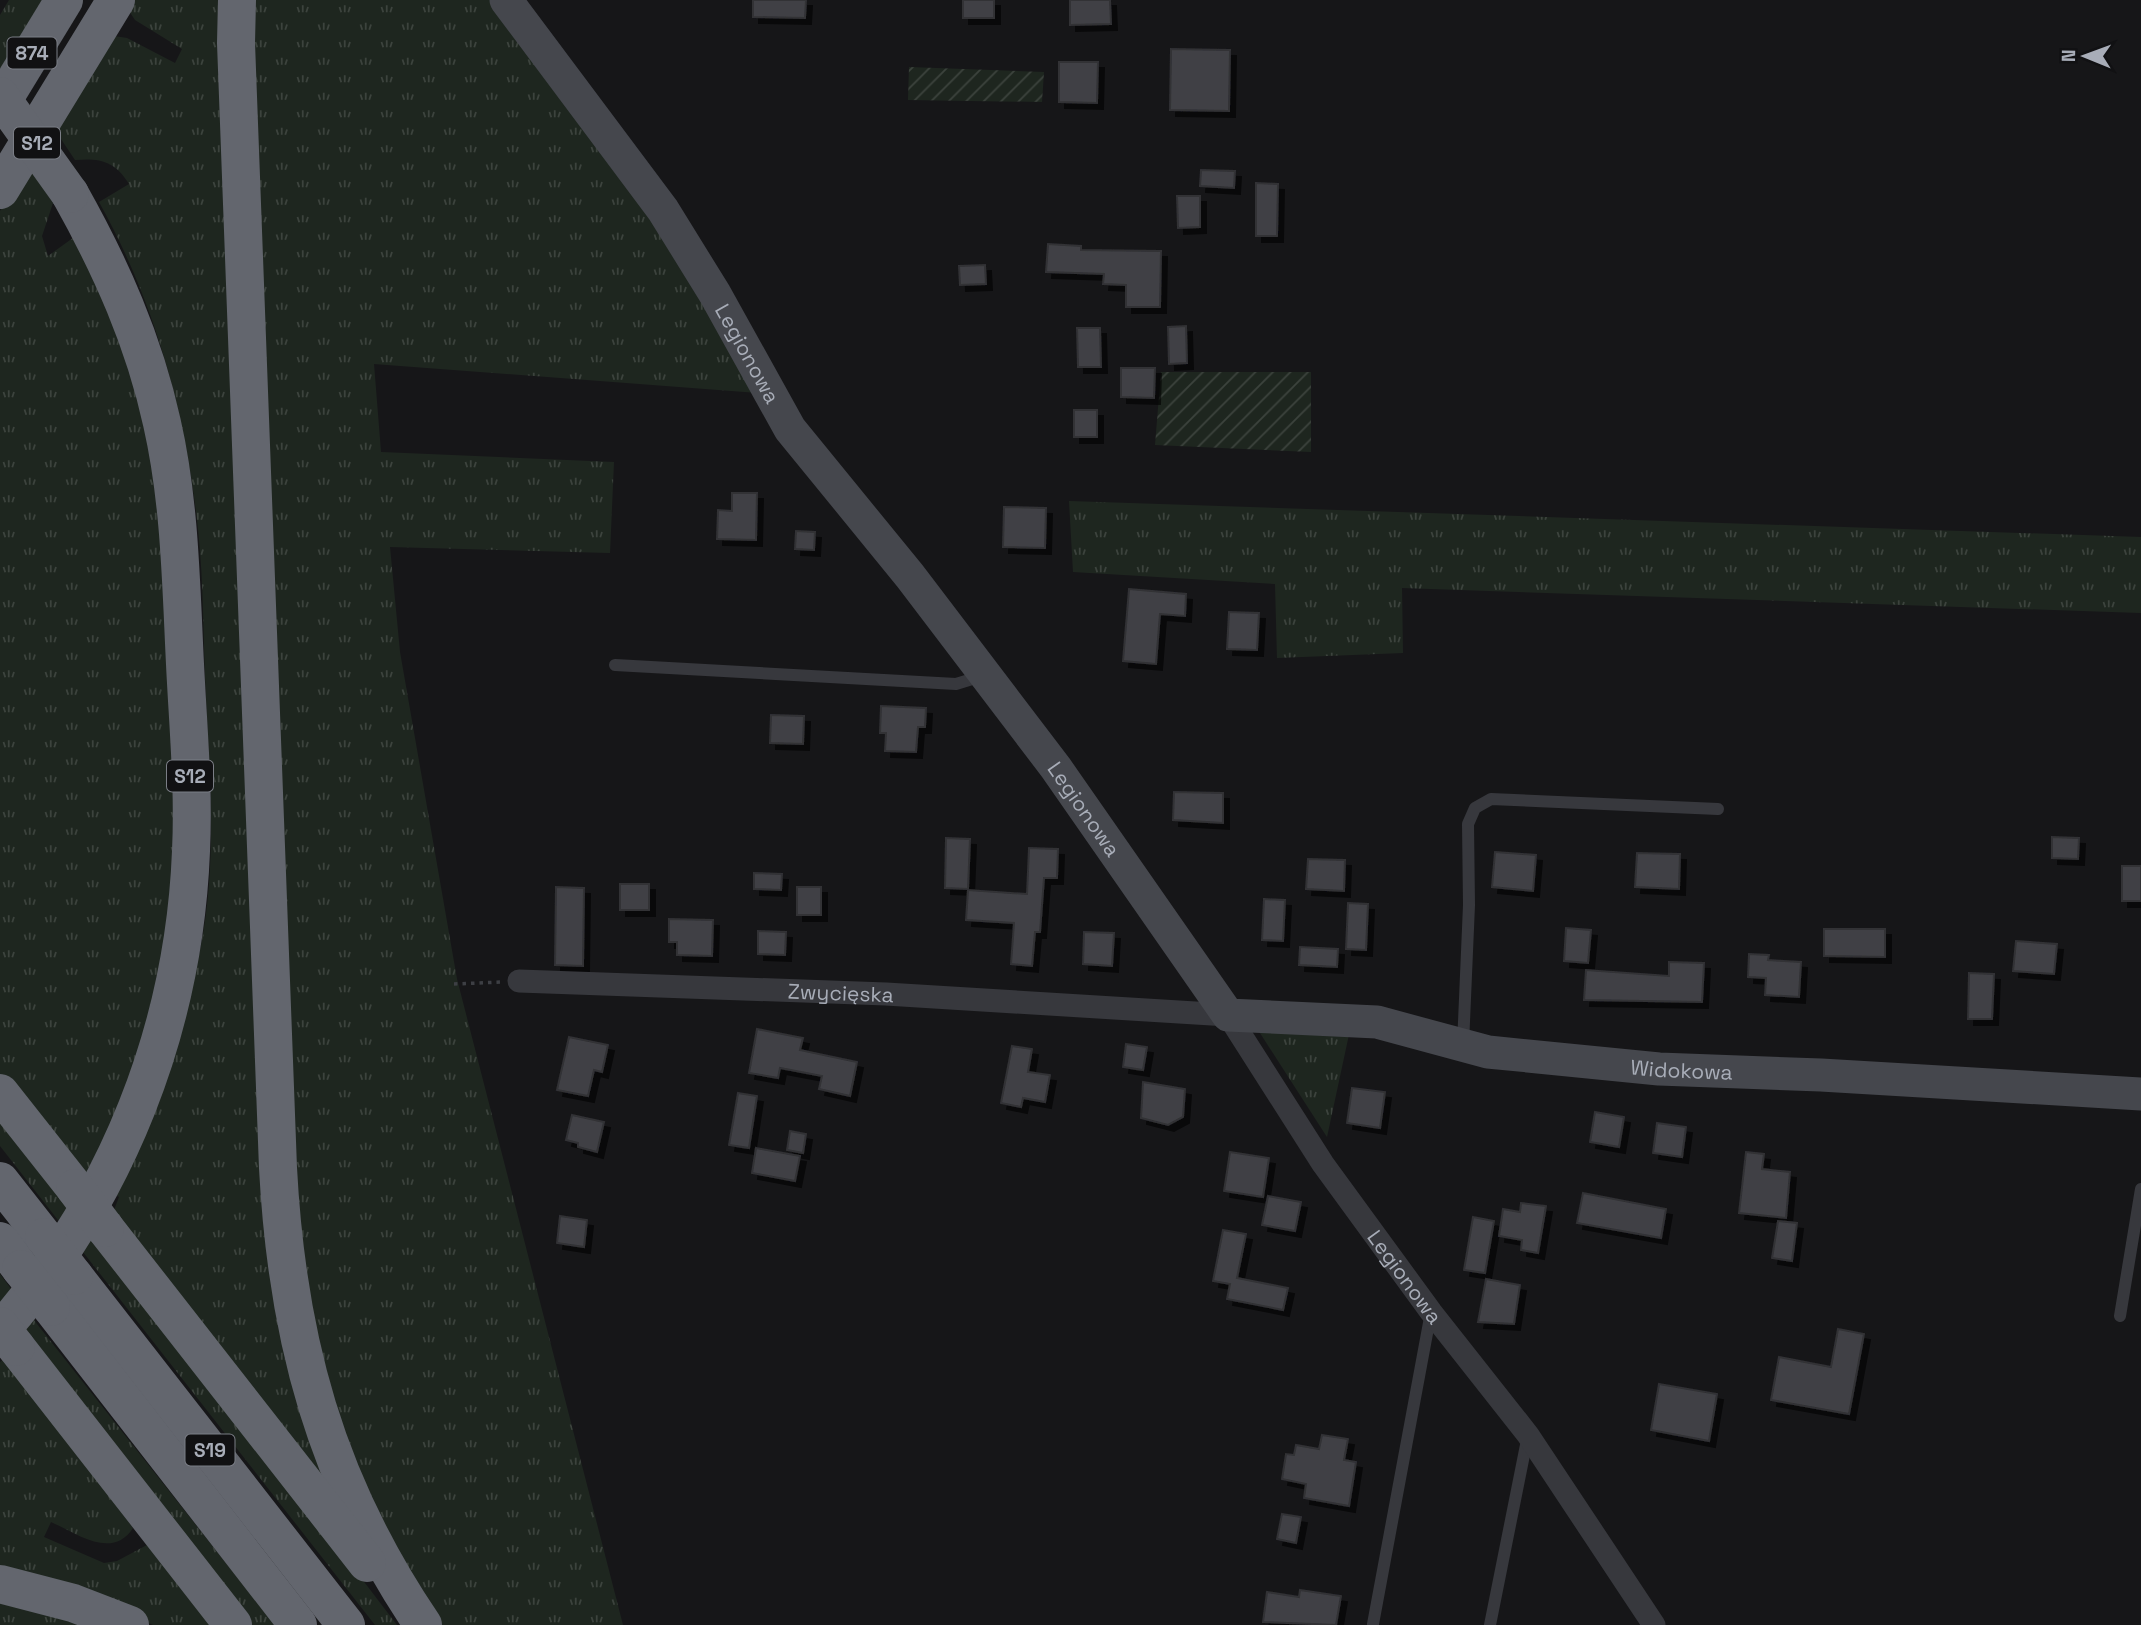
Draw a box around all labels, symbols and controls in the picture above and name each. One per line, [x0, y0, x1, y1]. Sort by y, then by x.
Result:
north arrow [2050, 21, 2120, 91]
road number: 874 [7, 38, 56, 68]
text: N [2056, 49, 2081, 62]
road number: S12 [14, 127, 60, 158]
street label: Legionowa [710, 299, 787, 408]
street label: Legionowa [1042, 756, 1127, 862]
road number: S12 [167, 761, 213, 792]
street label: Zwycięska [787, 977, 895, 1008]
street label: Widokowa [1629, 1053, 1733, 1085]
street label: Legionowa [1362, 1224, 1448, 1329]
road number: S19 [186, 1434, 234, 1466]

